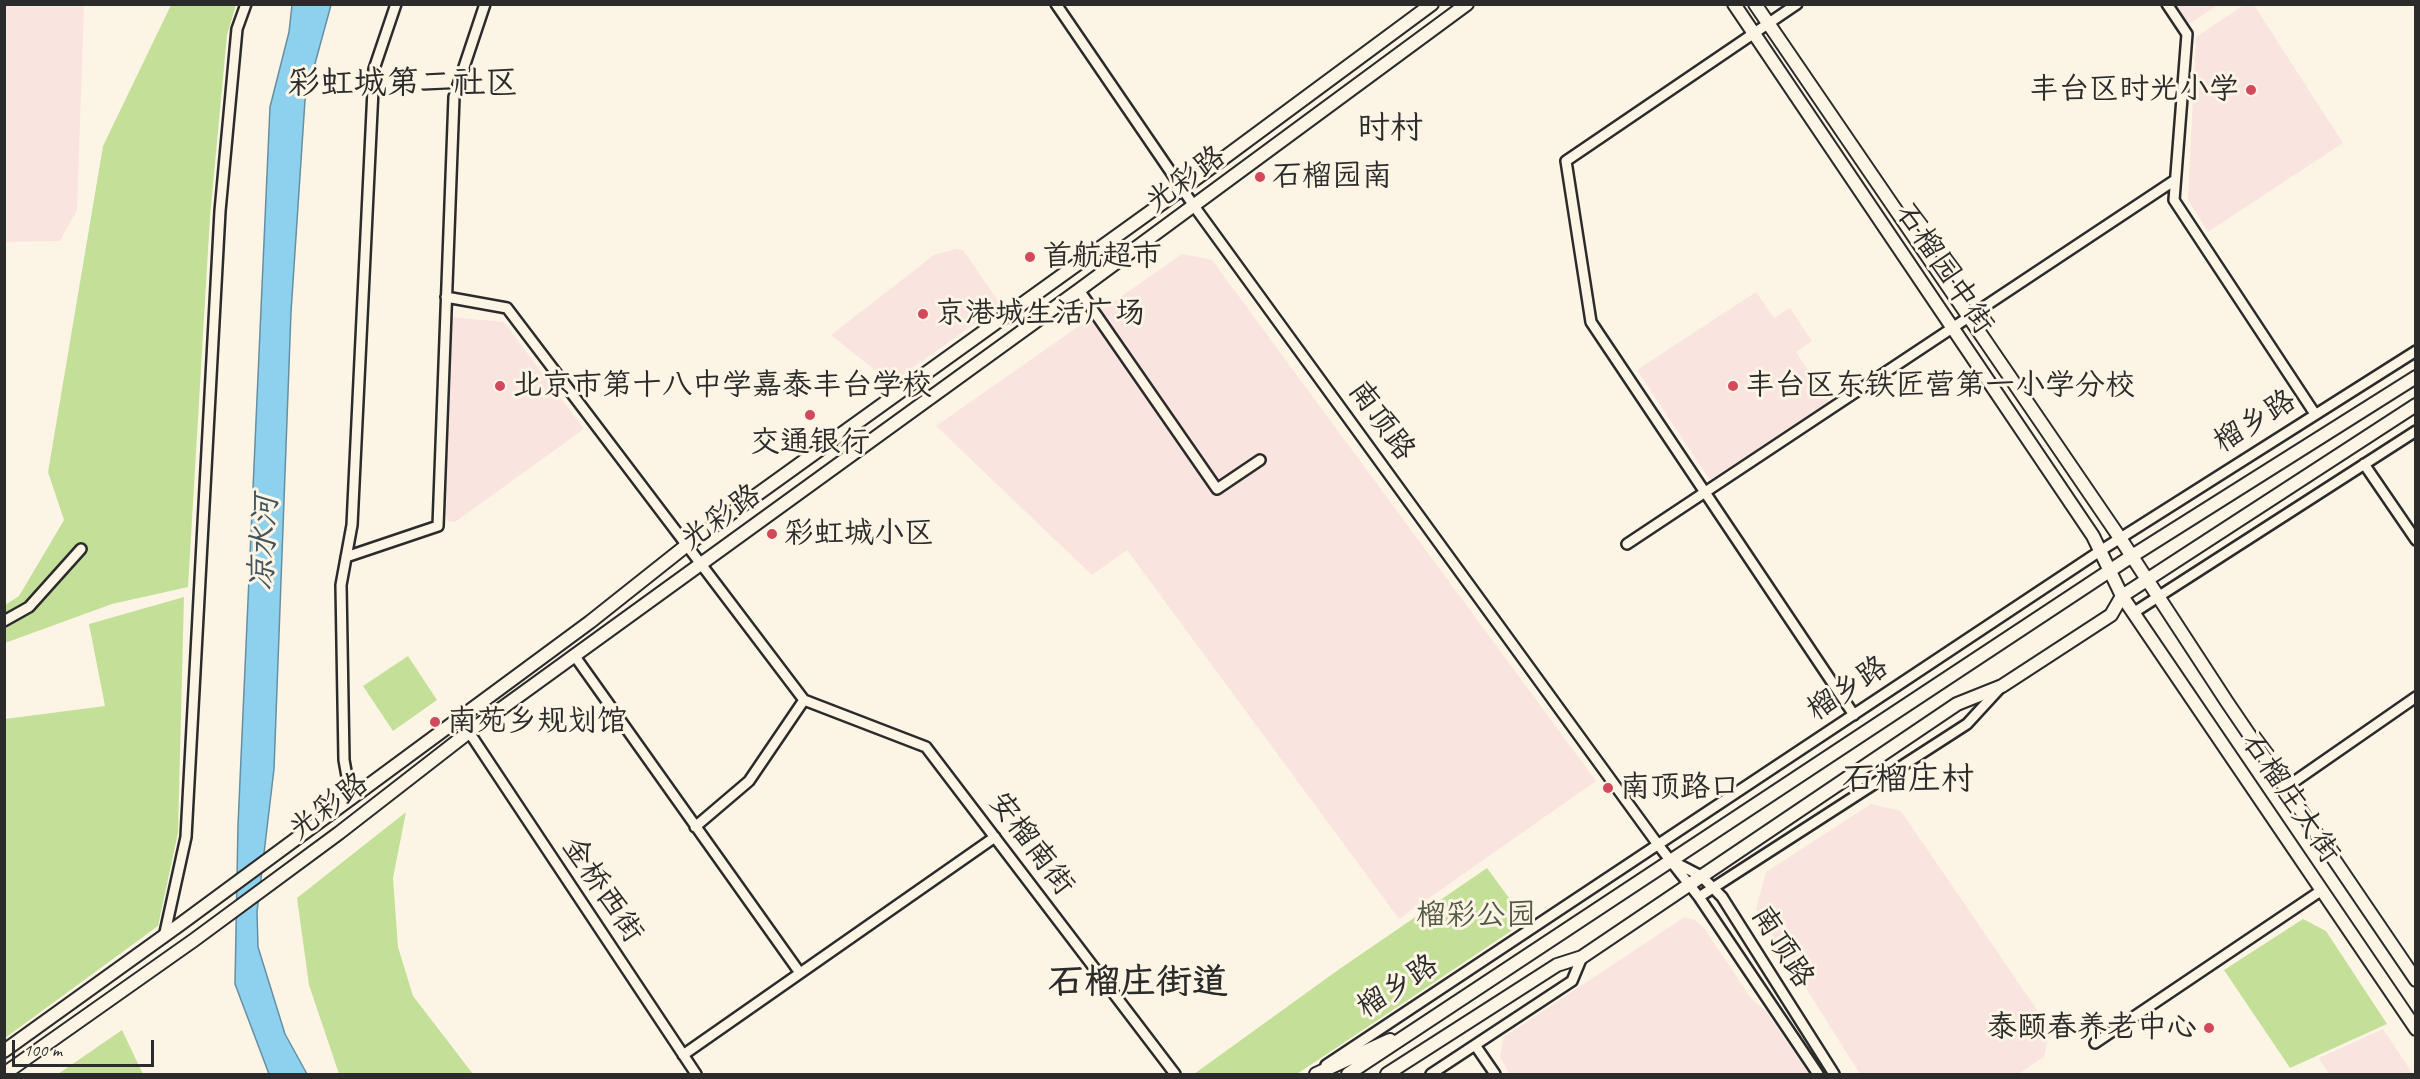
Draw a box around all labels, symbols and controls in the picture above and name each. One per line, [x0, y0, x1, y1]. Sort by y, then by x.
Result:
district label: 彩虹城第二社区 [288, 64, 518, 104]
place label: 丰台区时光小学 [2029, 72, 2239, 108]
marker: 丰台区时光小学 [2244, 83, 2258, 97]
district label: 时村 [1357, 109, 1423, 149]
street label: 光彩路 [1139, 139, 1233, 221]
place label: 石榴园南 [1272, 159, 1392, 195]
marker: 石榴园南 [1253, 170, 1267, 184]
street label: 石榴园中街 [1887, 197, 2001, 341]
place label: 首航超市 [1042, 239, 1162, 275]
marker: 首航超市 [1023, 250, 1037, 264]
place label: 京港城生活广场 [935, 296, 1145, 332]
marker: 京港城生活广场 [916, 307, 930, 321]
place label: 北京市第十八中学嘉泰丰台学校 [512, 368, 932, 404]
place label: 丰台区东铁匠营第一小学分校 [1745, 368, 2135, 404]
street label: 南顶路 [1340, 374, 1422, 468]
marker: 北京市第十八中学嘉泰丰台学校 [493, 379, 507, 393]
marker: 丰台区东铁匠营第一小学分校 [1726, 379, 1740, 393]
street label: 榴乡路 [2207, 383, 2303, 461]
marker: 交通银行 [803, 408, 817, 422]
place label: 交通银行 [750, 425, 870, 461]
street label: 光彩路 [674, 477, 768, 559]
water label: 凉水河 [243, 494, 287, 592]
place label: 彩虹城小区 [784, 516, 934, 552]
marker: 彩虹城小区 [765, 527, 779, 541]
street label: 榴乡路 [1801, 649, 1895, 729]
place label: 南苑乡规划馆 [447, 704, 627, 740]
marker: 南苑乡规划馆 [428, 715, 442, 729]
street label: 石榴庄大街 [2233, 726, 2347, 870]
district label: 石榴庄村 [1842, 760, 1974, 800]
street label: 光彩路 [282, 766, 376, 848]
place label: 南顶路口 [1620, 770, 1740, 806]
marker: 南顶路口 [1601, 781, 1615, 795]
street label: 安榴南街 [981, 785, 1081, 903]
street label: 金桥西街 [554, 830, 650, 950]
park label: 榴彩公园 [1416, 898, 1536, 934]
street label: 南顶路 [1743, 899, 1821, 995]
street label: 榴乡路 [1350, 947, 1446, 1027]
district label: 石榴庄街道 [1048, 962, 1228, 1006]
place label: 泰颐春养老中心 [1987, 1010, 2197, 1046]
marker: 泰颐春养老中心 [2202, 1021, 2216, 1035]
scale bar [15, 1028, 158, 1066]
text: 100 m [23, 1039, 62, 1061]

